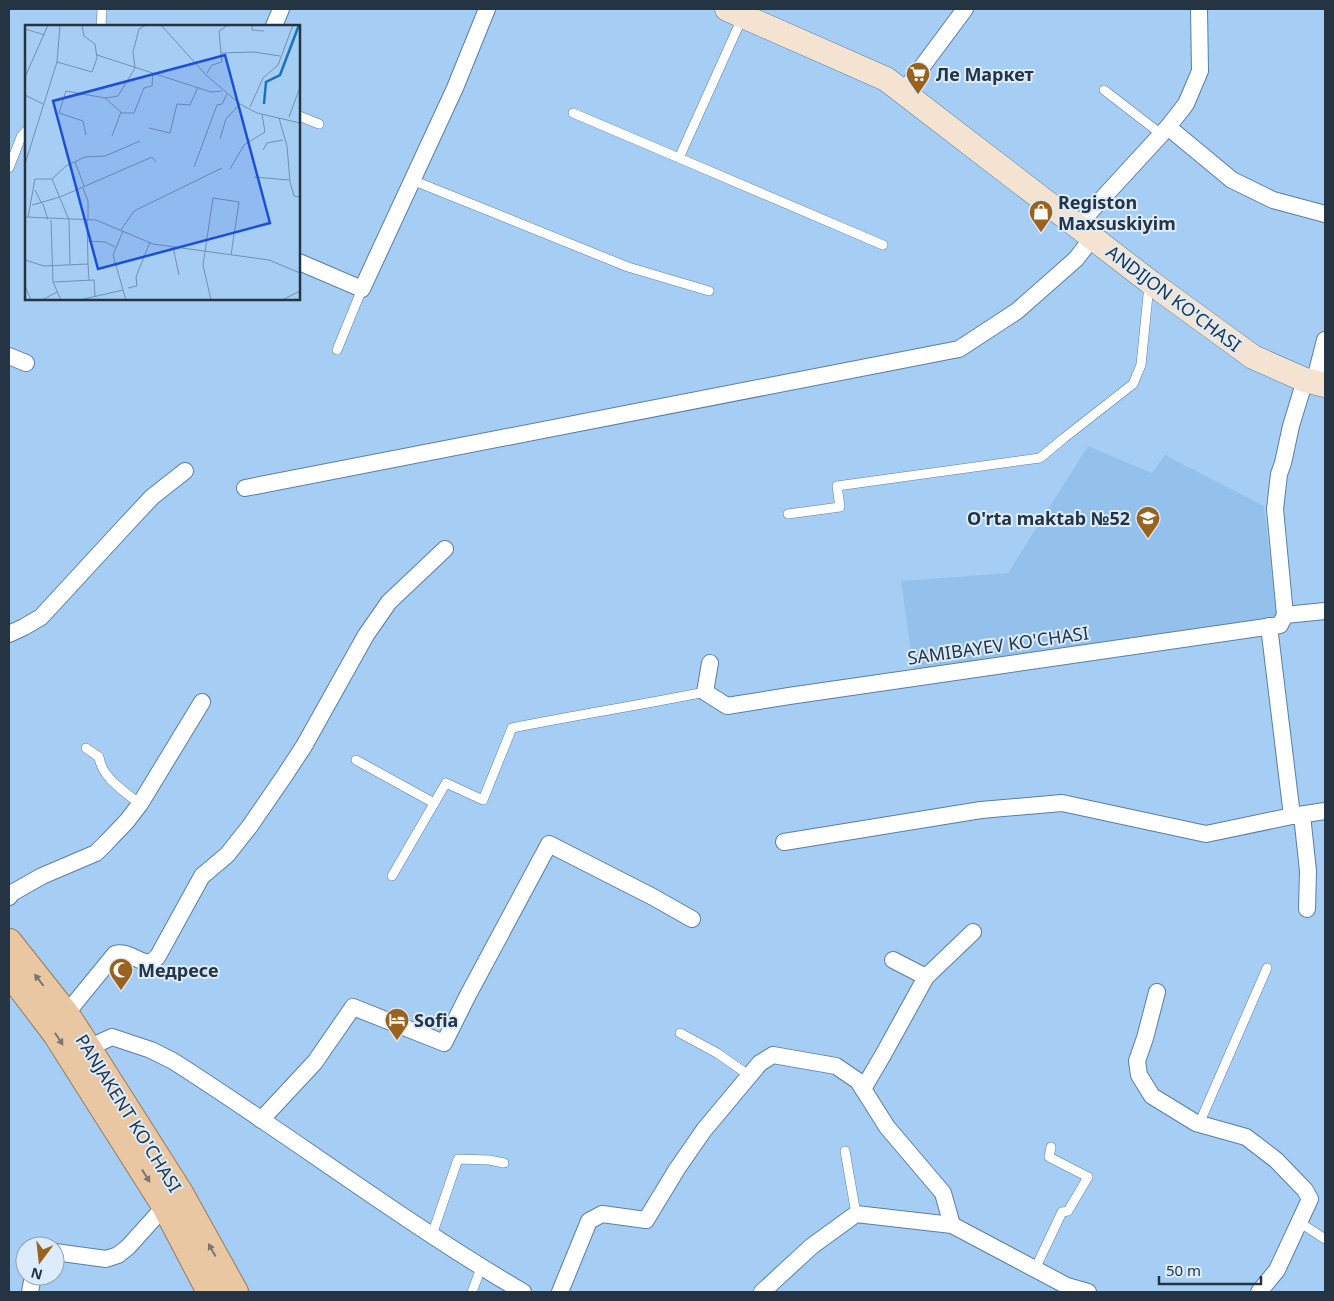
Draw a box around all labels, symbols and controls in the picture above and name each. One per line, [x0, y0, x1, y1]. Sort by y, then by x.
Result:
inset map [25, 25, 300, 300]
supermarket icon: Ле Маркет [905, 61, 931, 95]
place label: Ле Маркет [936, 62, 1034, 86]
place label: Registon Maxsuskiyim [1058, 190, 1176, 235]
shop icon: Registon Maxsuskiyim [1028, 199, 1054, 233]
street label: ANDIJON KO'CHASI [1102, 239, 1246, 357]
school or university icon: O'rta maktab №52 [1135, 505, 1161, 539]
place label: O'rta maktab №52 [967, 506, 1130, 530]
street label: SAMIBAYEV KO'CHASI [906, 620, 1090, 670]
mosque icon: Медресе [108, 957, 134, 991]
place label: Медресе [138, 958, 218, 982]
one-way arrow [34, 974, 45, 987]
hotel icon: Sofia [384, 1007, 410, 1041]
place label: Sofia [414, 1008, 458, 1032]
street label: PANJAKENT KO'CHASI [71, 1029, 187, 1197]
one-way arrow [54, 1032, 64, 1046]
one-way arrow [141, 1170, 151, 1183]
north arrow [15, 1236, 65, 1286]
one-way arrow [208, 1242, 216, 1257]
scale bar [1159, 1254, 1262, 1286]
text: 50 m [1166, 1260, 1201, 1280]
text: N [29, 1263, 44, 1285]

